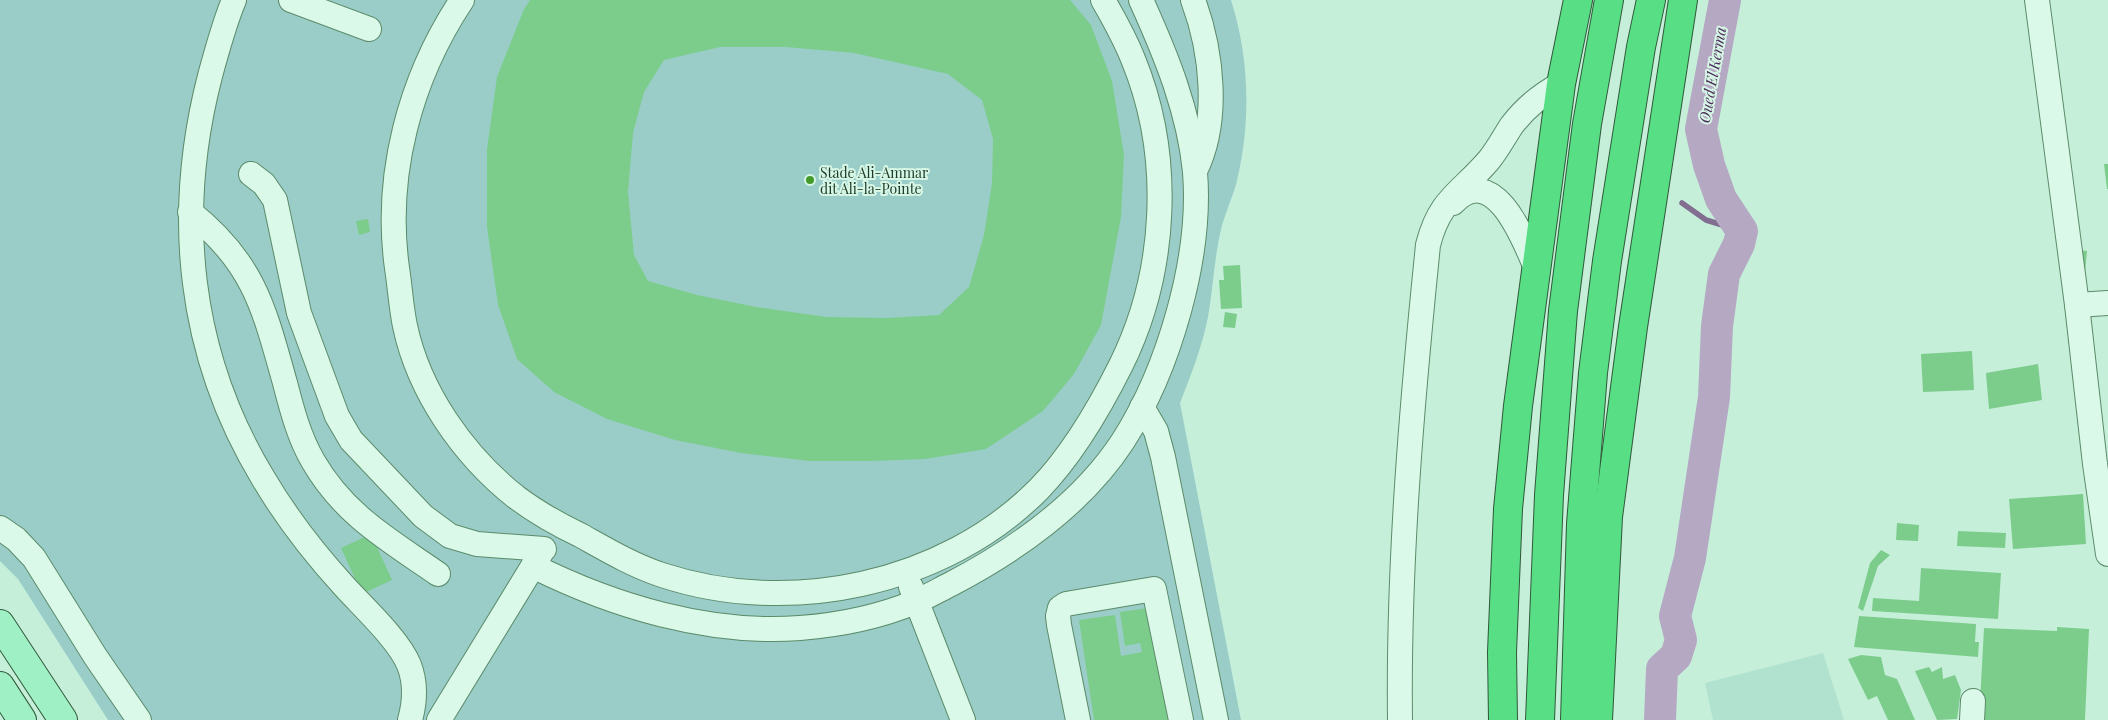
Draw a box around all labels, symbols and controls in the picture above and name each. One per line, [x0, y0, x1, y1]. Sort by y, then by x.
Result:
water label: Oued El Kerma [1694, 25, 1730, 124]
place label: Stade Ali-Ammar dit Ali-la-Pointe [820, 163, 929, 198]
marker: Stade Ali-Ammar dit Ali-la-Pointe [804, 174, 816, 186]

